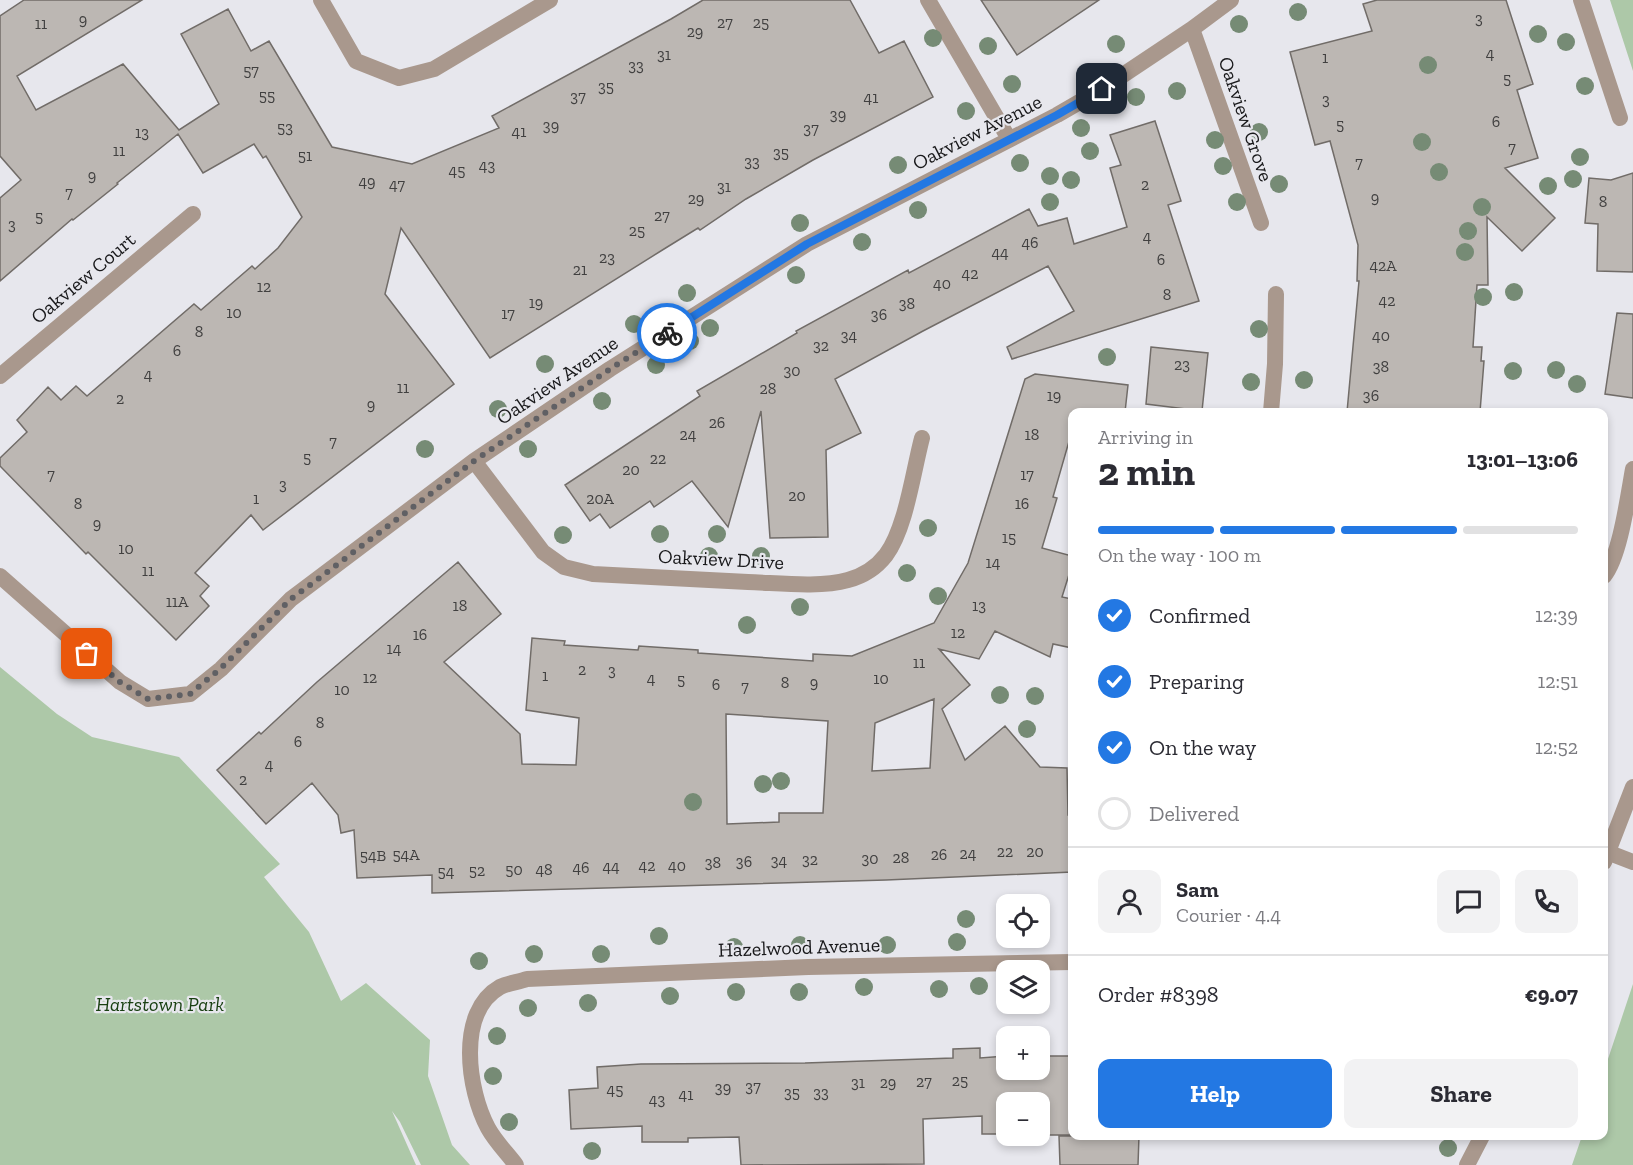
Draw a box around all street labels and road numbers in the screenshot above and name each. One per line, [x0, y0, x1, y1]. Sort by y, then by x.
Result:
street label: Oakview Grove [1213, 53, 1279, 185]
street label: Oakview Avenue [908, 89, 1046, 175]
street label: Oakview Court [26, 227, 141, 329]
street label: Oakview Avenue [492, 330, 622, 430]
street label: Oakview Drive [657, 544, 785, 574]
street label: Hazelwood Avenue [718, 932, 880, 962]

